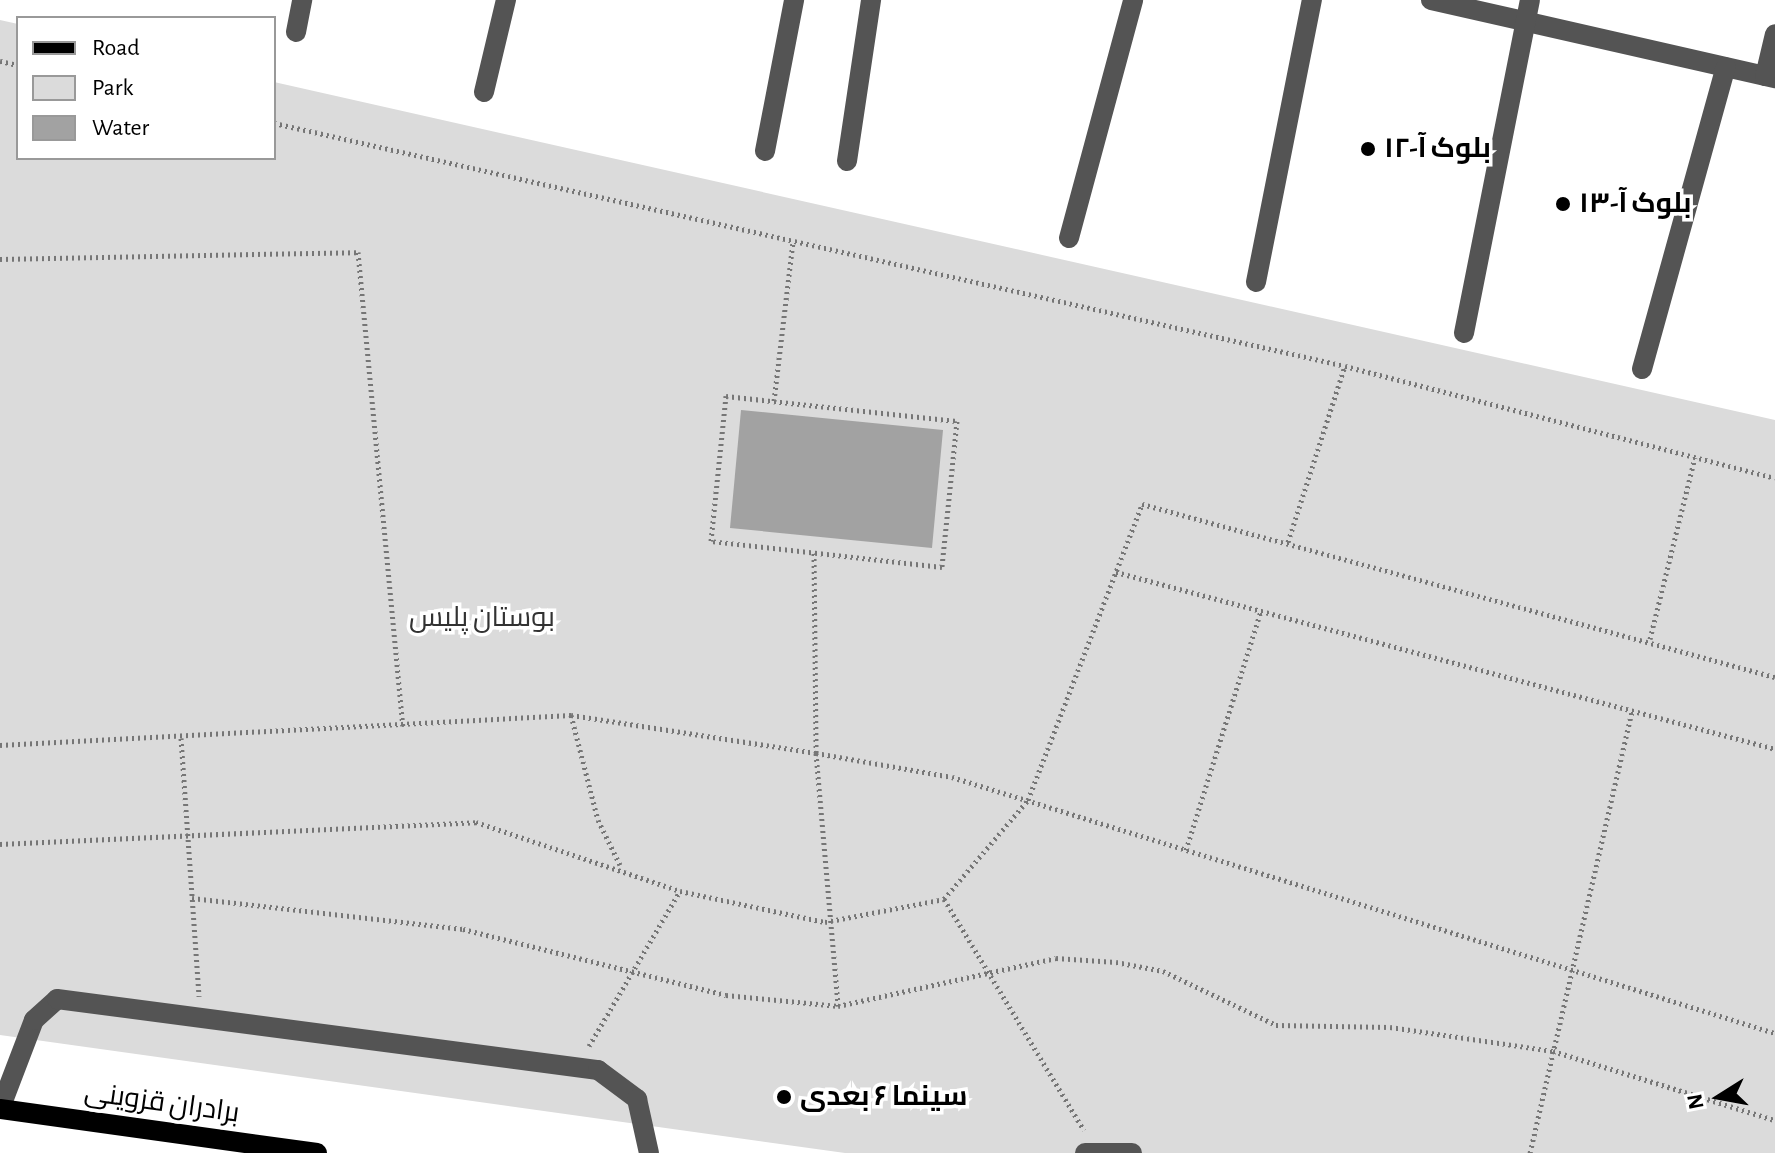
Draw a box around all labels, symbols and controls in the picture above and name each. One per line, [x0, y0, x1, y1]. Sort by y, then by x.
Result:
legend [16, 16, 276, 160]
text: Road [92, 36, 140, 60]
text: Park [92, 76, 133, 100]
text: Water [92, 116, 149, 140]
place label: بلوک آ-۱۲ [1384, 132, 1491, 166]
marker: بلوک آ-۱۲ [1359, 140, 1377, 158]
place label: بلوک آ-۱۳ [1579, 187, 1692, 221]
marker: بلوک آ-۱۳ [1554, 195, 1572, 213]
park label: بوستان پلیس [409, 601, 555, 635]
north arrow [1679, 1057, 1759, 1137]
street label: برادران قزوینی [82, 1075, 242, 1131]
place label: سینما ۶ بعدی [800, 1080, 967, 1114]
marker: سینما ۶ بعدی [775, 1088, 793, 1106]
text: N [1683, 1092, 1708, 1111]

